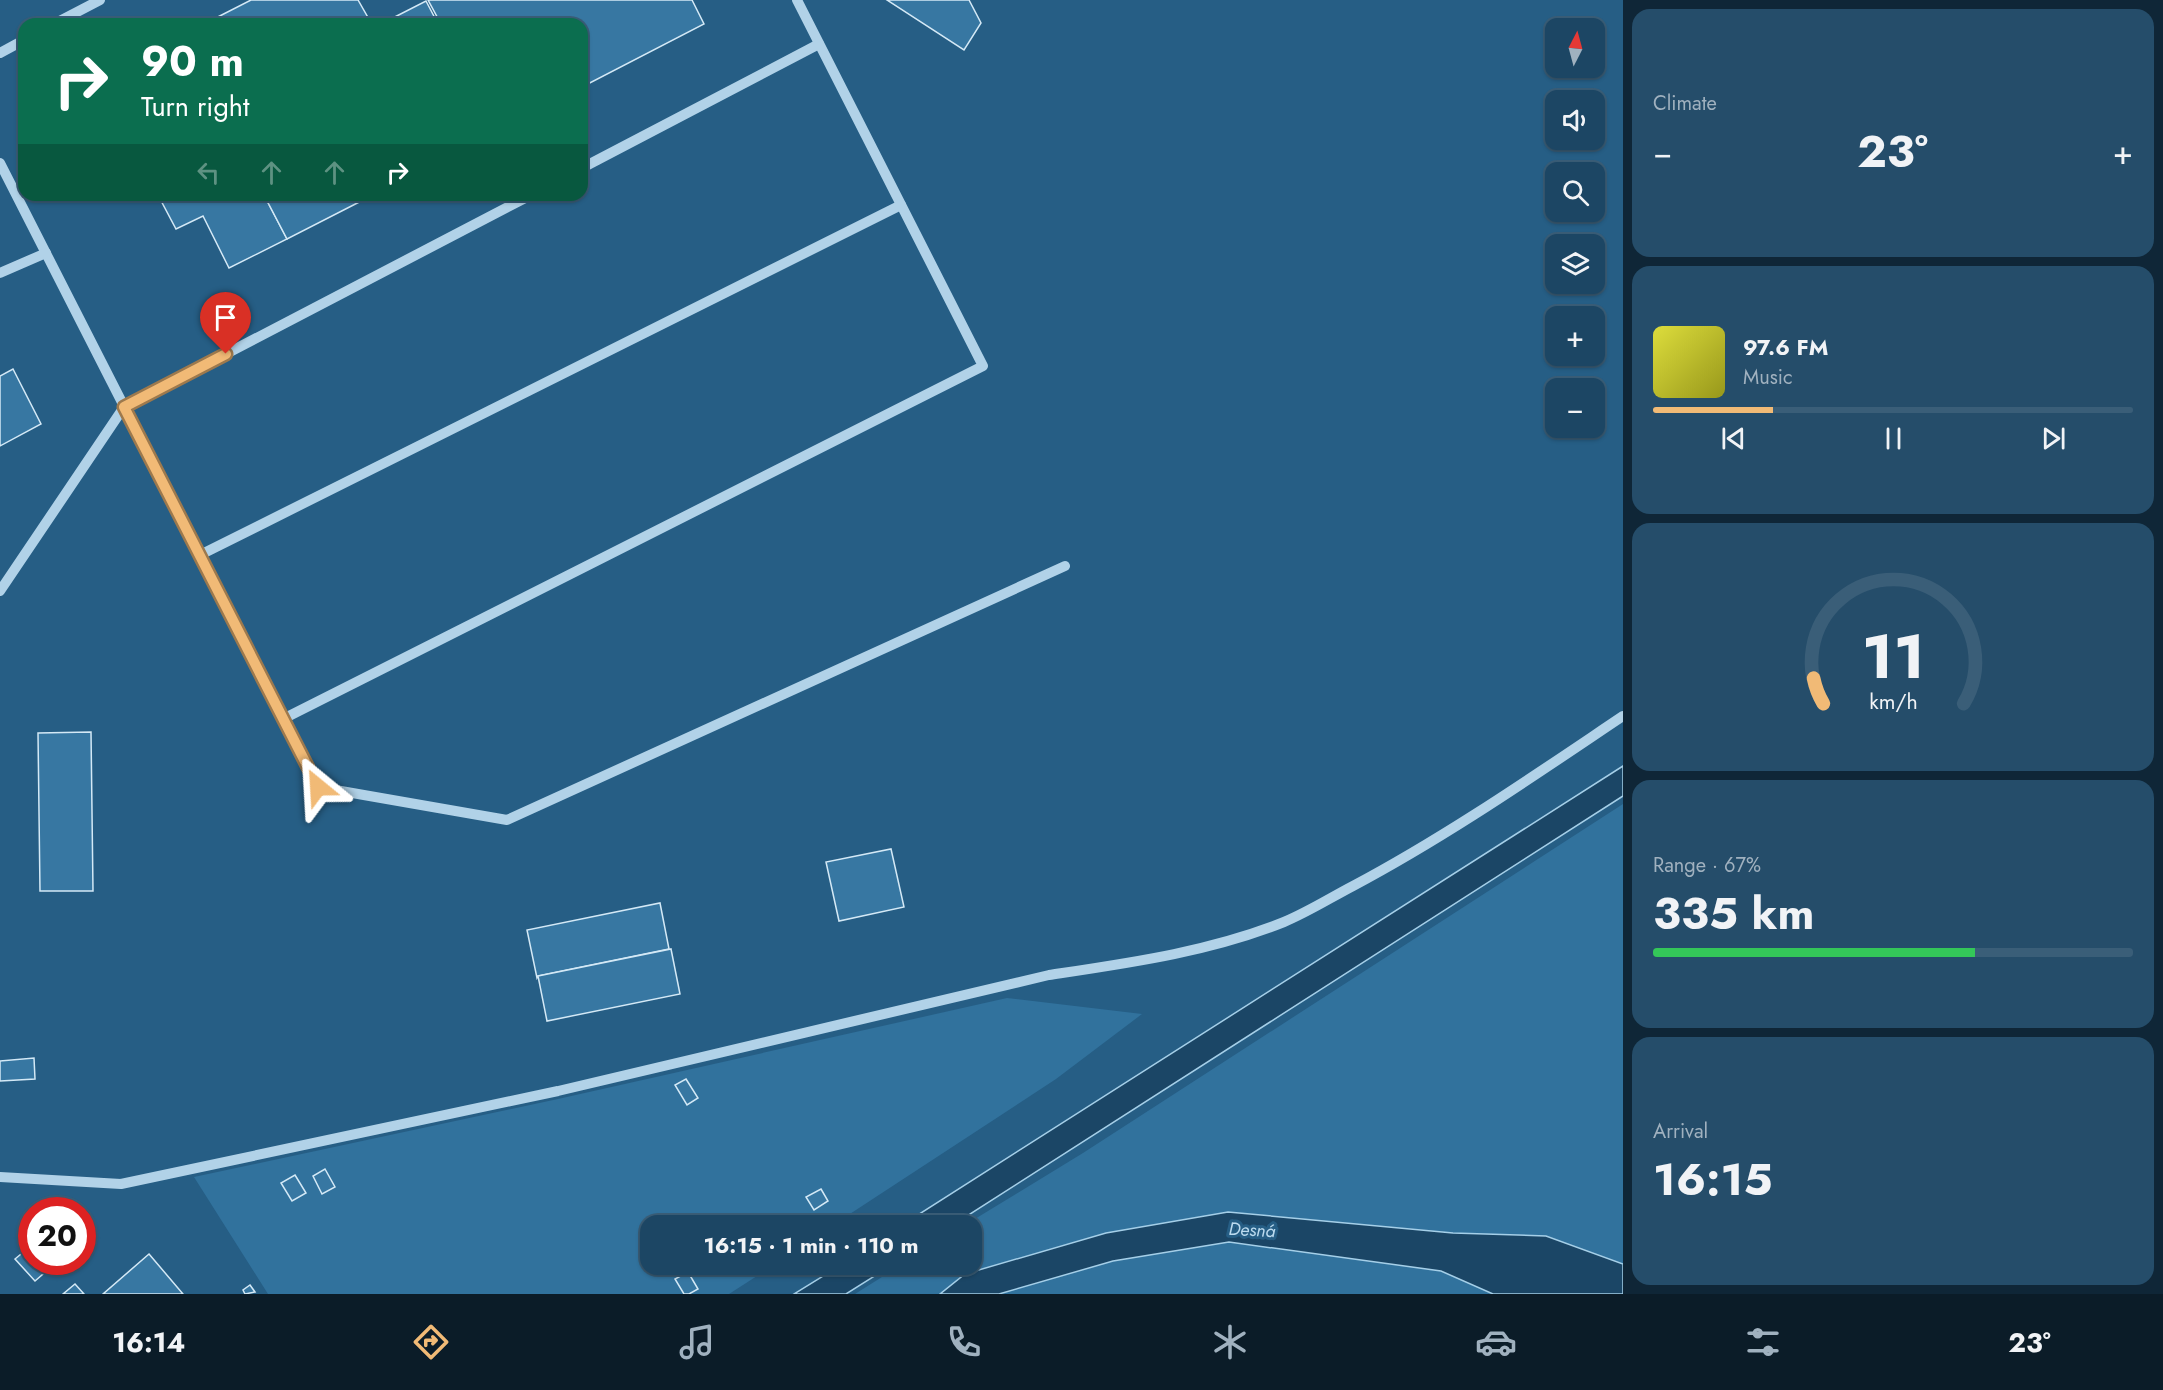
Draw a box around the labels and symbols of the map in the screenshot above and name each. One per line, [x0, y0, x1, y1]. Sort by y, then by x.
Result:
north arrow [1545, 18, 1605, 78]
pin [200, 292, 251, 354]
position arrow [286, 755, 350, 819]
speed limit sign: 20 [18, 1197, 96, 1275]
water label: Desná [1228, 1216, 1276, 1244]

